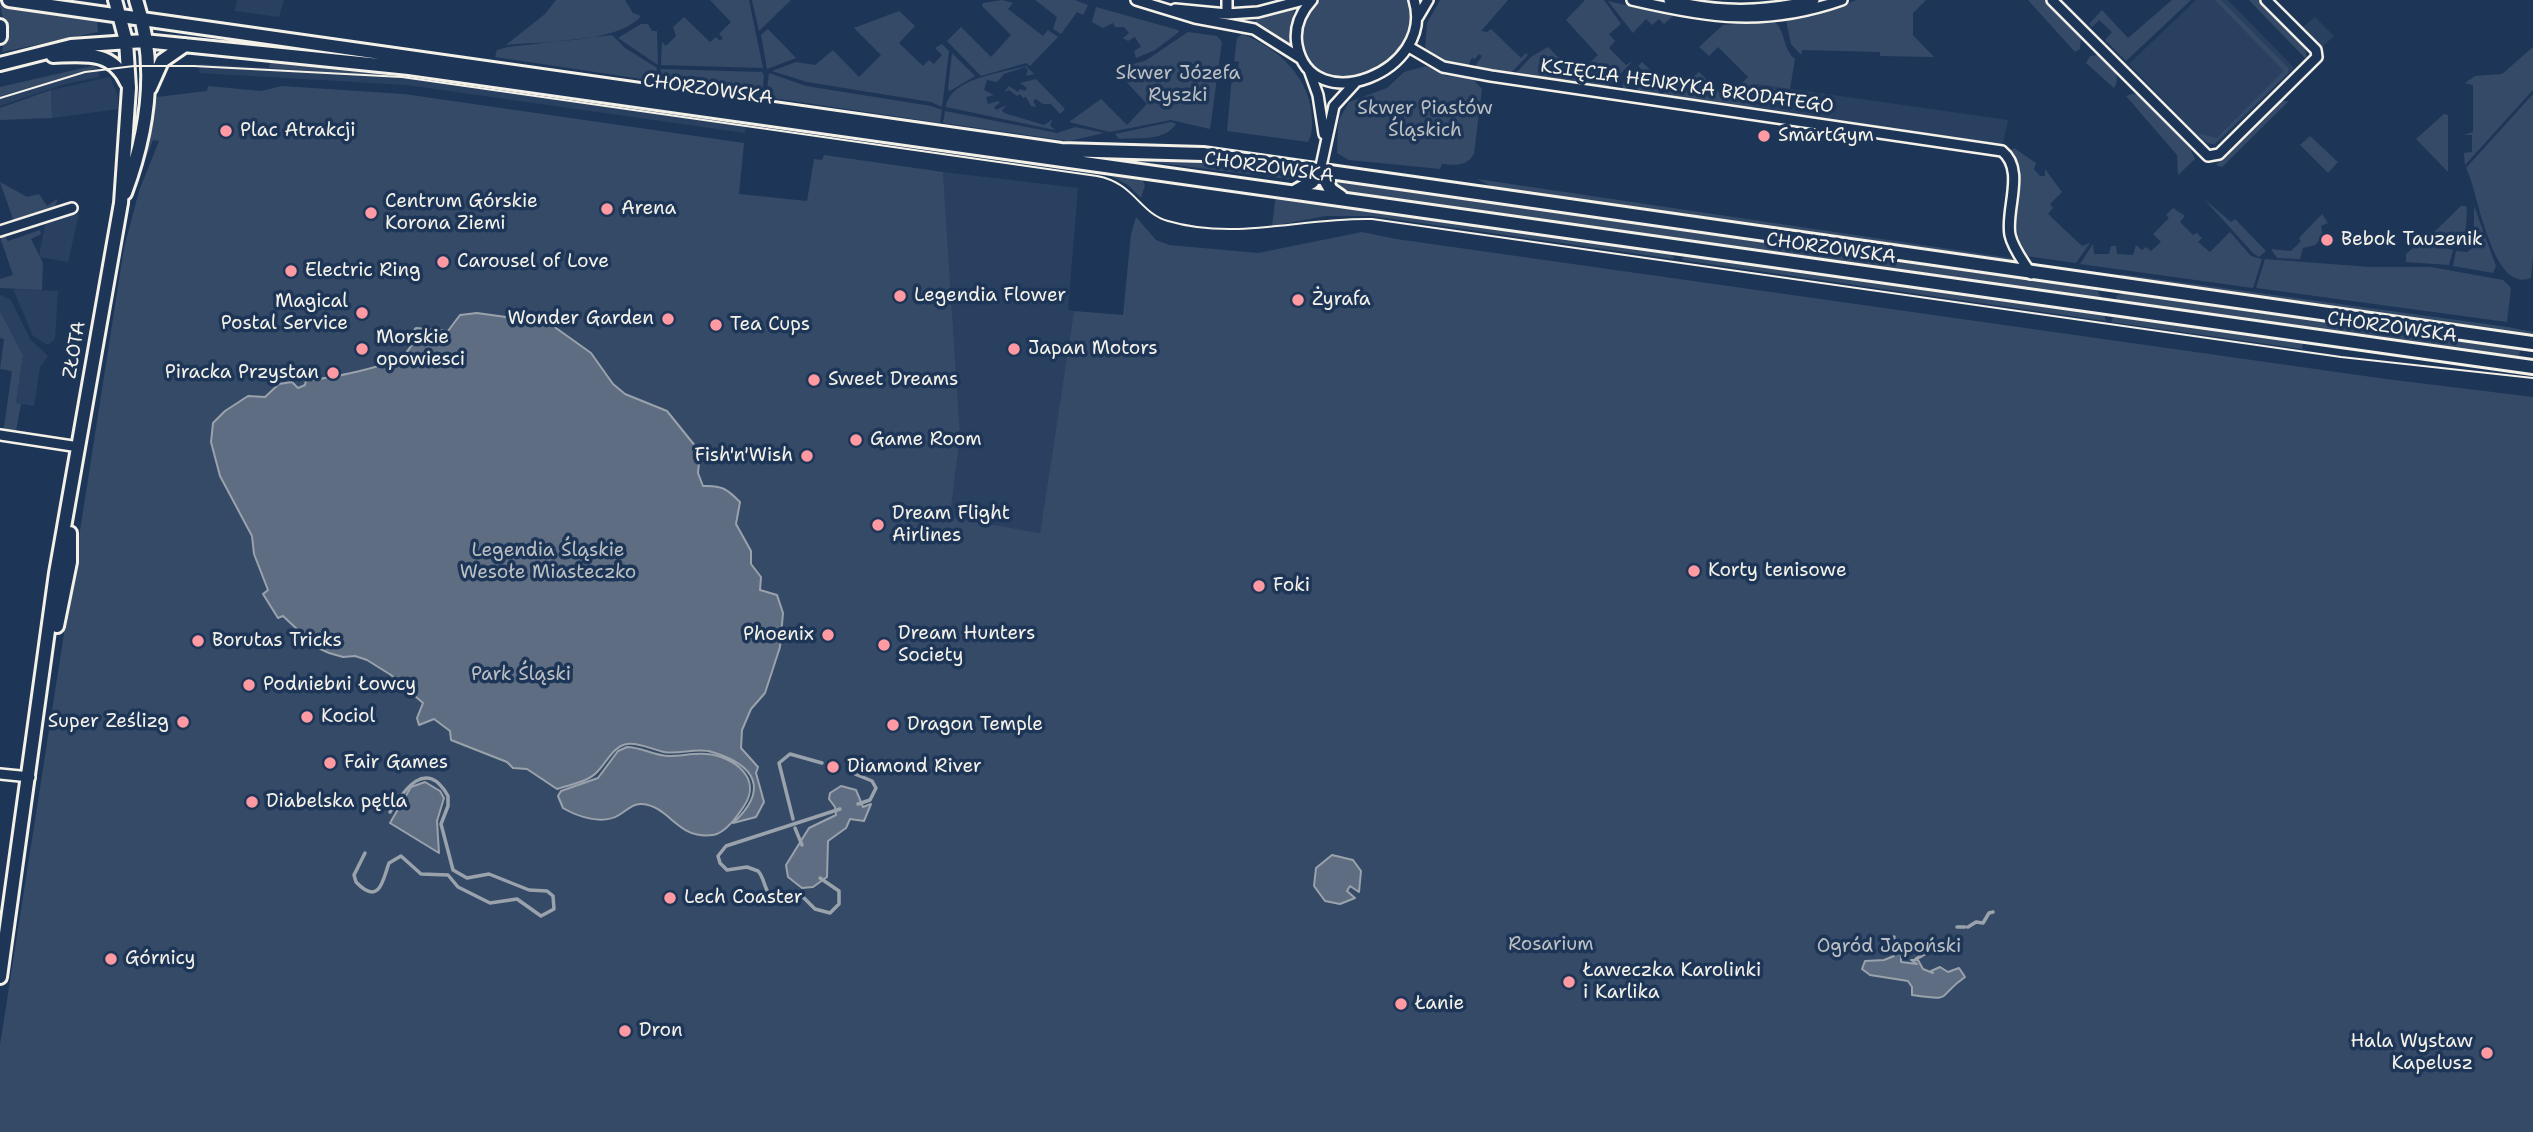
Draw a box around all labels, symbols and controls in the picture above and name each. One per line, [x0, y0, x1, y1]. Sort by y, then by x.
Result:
street label: KSIĘCIA HENRYKA BRODATEGO [1539, 55, 1835, 119]
park label: Skwer Józefa Ryszki [1116, 63, 1240, 107]
street label: CHORZOWSKA [642, 70, 774, 110]
park label: Skwer Piastów Śląskich [1357, 98, 1493, 142]
place label: Plac Atrakcji [240, 120, 356, 142]
marker: Plac Atrakcji [218, 123, 234, 139]
place label: SmartGym [1778, 125, 1874, 147]
marker: SmartGym [1756, 128, 1772, 144]
street label: CHORZOWSKA [1203, 148, 1335, 188]
place label: Centrum Górskie Korona Ziemi [385, 191, 538, 235]
place label: Arena [621, 198, 676, 220]
marker: Arena [599, 201, 615, 217]
marker: Centrum Górskie Korona Ziemi [363, 205, 379, 221]
street label: CHORZOWSKA [1765, 229, 1897, 269]
place label: Bebok Tauzenik [2341, 229, 2483, 251]
marker: Bebok Tauzenik [2319, 232, 2335, 248]
place label: Carousel of Love [457, 251, 609, 273]
marker: Carousel of Love [435, 254, 451, 270]
place label: Electric Ring [305, 260, 421, 282]
marker: Electric Ring [283, 263, 299, 279]
place label: Legendia Flower [914, 285, 1066, 307]
marker: Legendia Flower [892, 288, 908, 304]
place label: Żyrafa [1312, 289, 1371, 311]
place label: Magical Postal Service [221, 291, 348, 335]
marker: Żyrafa [1290, 292, 1306, 308]
marker: Magical Postal Service [354, 305, 370, 321]
place label: Wonder Garden [508, 308, 654, 330]
street label: CHORZOWSKA [2326, 308, 2458, 348]
marker: Wonder Garden [660, 311, 676, 327]
place label: Tea Cups [730, 314, 810, 336]
marker: Tea Cups [708, 317, 724, 333]
street label: ZŁOTA [59, 320, 91, 380]
place label: Morskie opowiesci [376, 327, 465, 371]
place label: Japan Motors [1028, 338, 1158, 360]
marker: Morskie opowiesci [354, 341, 370, 357]
marker: Japan Motors [1006, 341, 1022, 357]
place label: Piracka Przystan [165, 362, 319, 384]
marker: Piracka Przystan [325, 365, 341, 381]
place label: Sweet Dreams [828, 369, 958, 391]
marker: Sweet Dreams [806, 372, 822, 388]
place label: Game Room [870, 429, 982, 451]
marker: Game Room [848, 432, 864, 448]
place label: Fish'n'Wish [694, 445, 793, 467]
marker: Fish'n'Wish [799, 448, 815, 464]
place label: Dream Flight Airlines [892, 503, 1010, 547]
marker: Dream Flight Airlines [870, 517, 886, 533]
park label: Legendia Śląskie Wesołe Miasteczko [460, 540, 636, 584]
place label: Korty tenisowe [1708, 560, 1847, 582]
marker: Korty tenisowe [1686, 563, 1702, 579]
place label: Foki [1273, 575, 1310, 597]
marker: Foki [1251, 578, 1267, 594]
place label: Dream Hunters Society [898, 623, 1035, 667]
place label: Phoenix [743, 624, 814, 646]
marker: Phoenix [820, 627, 836, 643]
place label: Borutas Tricks [212, 630, 342, 652]
marker: Borutas Tricks [190, 633, 206, 649]
marker: Dream Hunters Society [876, 637, 892, 653]
park label: Park Śląski [471, 664, 571, 686]
place label: Podniebni Łowcy [263, 674, 416, 696]
marker: Podniebni Łowcy [241, 677, 257, 693]
place label: Kociol [321, 706, 375, 728]
marker: Kociol [299, 709, 315, 725]
place label: Super Ześlizg [48, 711, 169, 733]
marker: Super Ześlizg [175, 714, 191, 730]
place label: Dragon Temple [907, 714, 1043, 736]
marker: Dragon Temple [885, 717, 901, 733]
place label: Fair Games [344, 752, 448, 774]
marker: Fair Games [322, 755, 338, 771]
place label: Diamond River [847, 756, 982, 778]
marker: Diamond River [825, 759, 841, 775]
place label: Diabelska pętla [266, 791, 407, 813]
marker: Diabelska pętla [244, 794, 260, 810]
place label: Lech Coaster [684, 887, 803, 909]
marker: Lech Coaster [662, 890, 678, 906]
park label: Rosarium [1508, 934, 1594, 956]
park label: Ogród Japoński [1817, 936, 1961, 958]
place label: Górnicy [125, 948, 196, 970]
marker: Górnicy [103, 951, 119, 967]
place label: Ławeczka Karolinki i Karlika [1583, 960, 1761, 1004]
marker: Ławeczka Karolinki i Karlika [1561, 974, 1577, 990]
place label: Łanie [1415, 993, 1464, 1015]
marker: Łanie [1393, 996, 1409, 1012]
place label: Dron [639, 1020, 683, 1042]
marker: Dron [617, 1023, 633, 1039]
place label: Hala Wystaw Kapelusz [2350, 1031, 2473, 1075]
marker: Hala Wystaw Kapelusz [2479, 1045, 2495, 1061]

